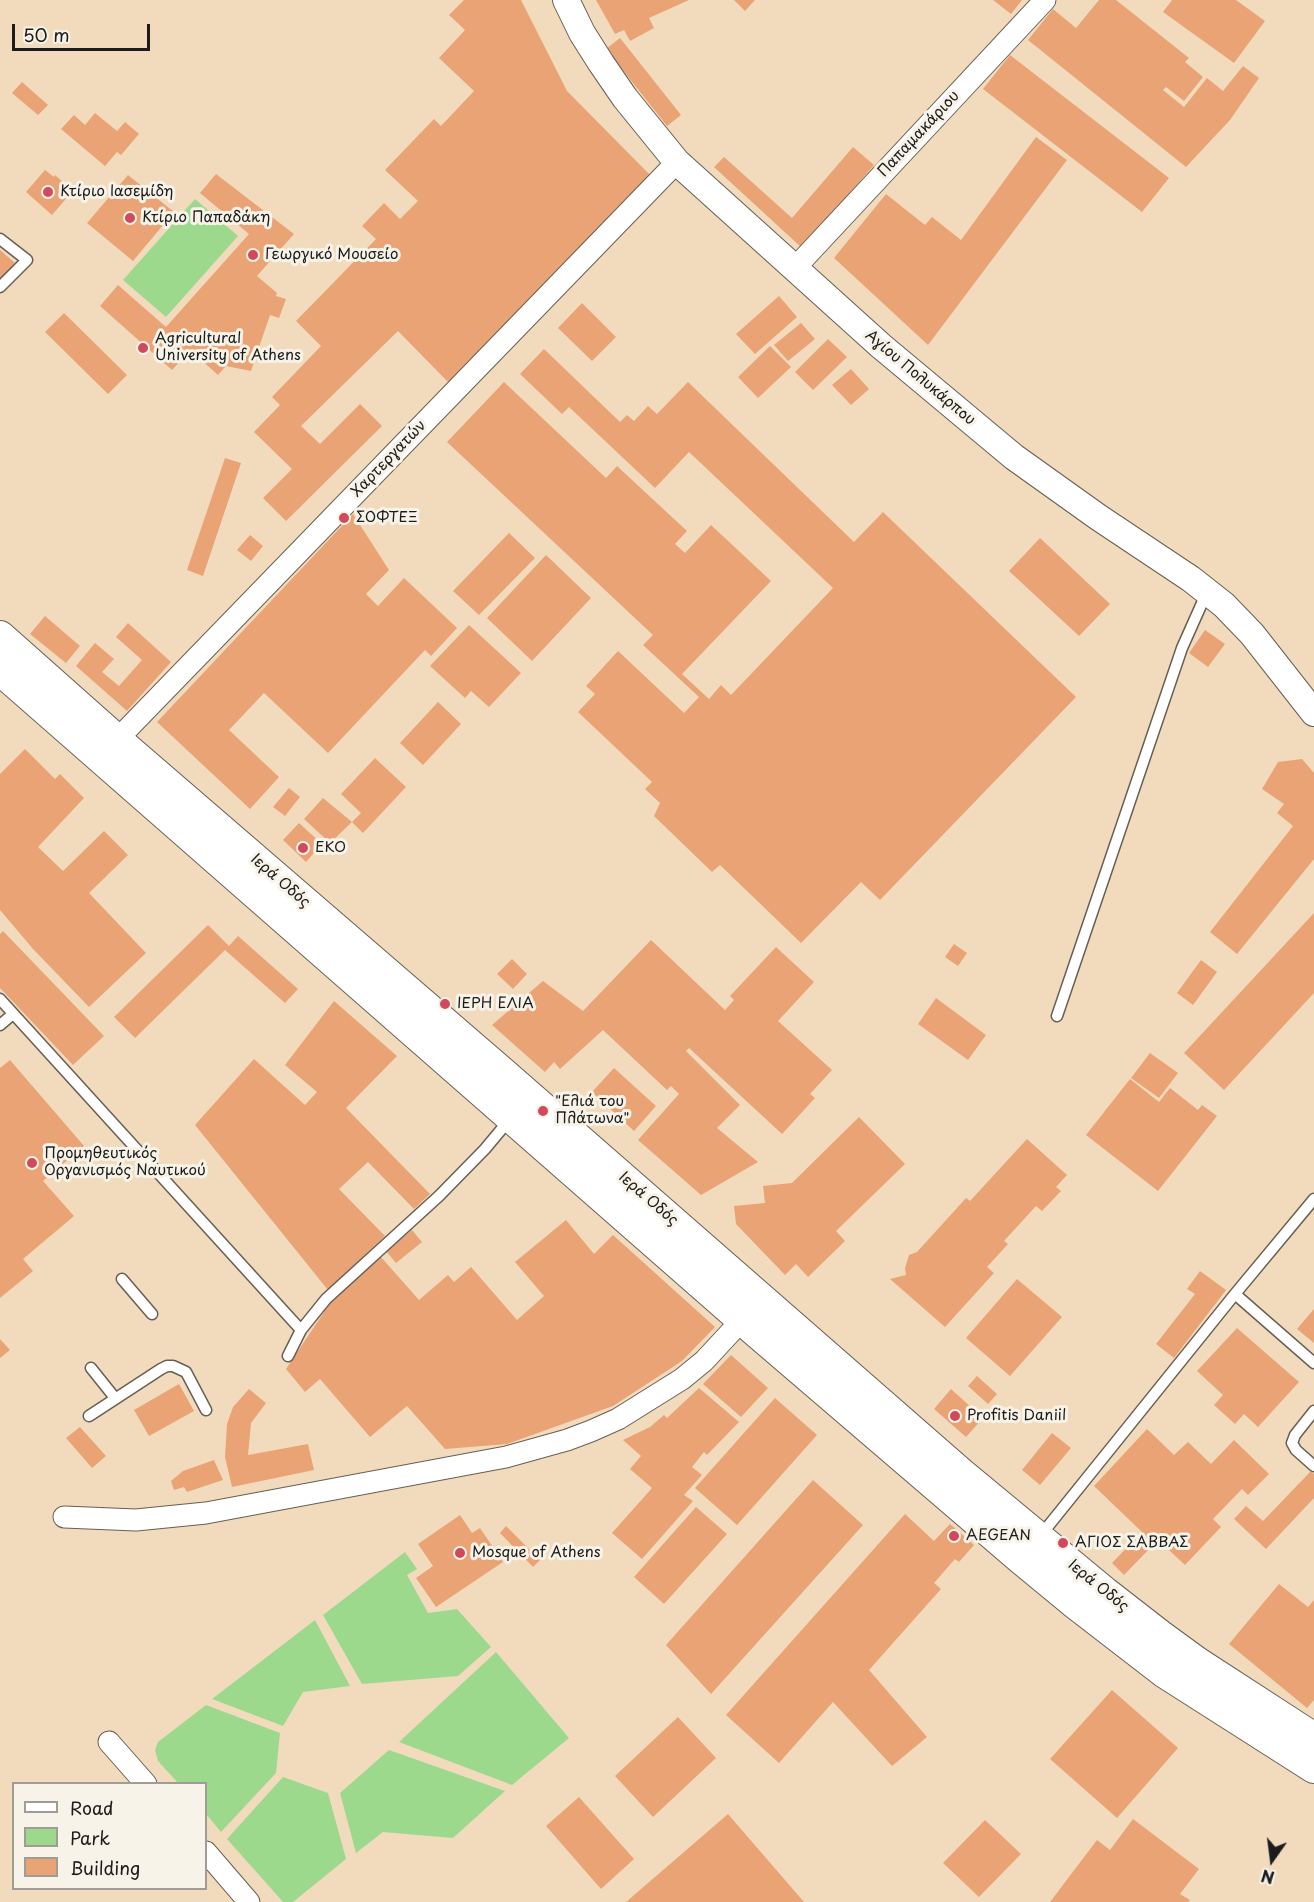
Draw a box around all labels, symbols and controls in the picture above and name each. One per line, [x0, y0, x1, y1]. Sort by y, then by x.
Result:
scale bar [15, 12, 153, 50]
text: 50 m [23, 21, 70, 48]
street label: Παπαμακάριου [875, 87, 963, 181]
place label: Κτίριο Ιασεμίδη [60, 183, 173, 201]
marker: Κτίριο Ιασεμίδη [41, 185, 55, 199]
place label: Κτίριο Παπαδάκη [142, 209, 270, 227]
marker: Κτίριο Παπαδάκη [123, 211, 137, 225]
place label: Γεωργικό Μουσείο [265, 246, 398, 264]
marker: Γεωργικό Μουσείο [246, 248, 260, 262]
street label: Αγίου Πολυκάρπου [861, 327, 979, 429]
place label: Agricultural University of Athens [155, 330, 301, 365]
marker: Agricultural University of Athens [136, 341, 150, 355]
street label: Χαρτεργατών [348, 417, 430, 501]
place label: ΣΟΦΤΕΞ [356, 509, 418, 527]
marker: ΣΟΦΤΕΞ [337, 511, 351, 525]
place label: EKO [315, 839, 346, 857]
marker: EKO [296, 841, 310, 855]
street label: Ιερά Οδός [247, 850, 313, 912]
place label: ΙΕΡΗ ΕΛΙΑ [457, 995, 534, 1013]
marker: ΙΕΡΗ ΕΛΙΑ [438, 997, 452, 1011]
place label: "Ελιά του Πλάτωνα" [555, 1093, 630, 1128]
marker: "Ελιά του Πλάτωνα" [536, 1104, 550, 1118]
place label: Προμηθευτικός Οργανισμός Ναυτικού [44, 1145, 206, 1180]
marker: Προμηθευτικός Οργανισμός Ναυτικού [25, 1156, 39, 1170]
street label: Ιερά Οδός [615, 1168, 681, 1230]
place label: Profitis Daniil [967, 1407, 1066, 1425]
marker: Profitis Daniil [948, 1409, 962, 1423]
place label: AEGEAN [966, 1527, 1031, 1545]
marker: AEGEAN [947, 1529, 961, 1543]
place label: ΑΓΙΟΣ ΣΑΒΒΑΣ [1075, 1534, 1189, 1552]
marker: ΑΓΙΟΣ ΣΑΒΒΑΣ [1056, 1536, 1070, 1550]
place label: Mosque of Athens [472, 1544, 601, 1562]
marker: Mosque of Athens [453, 1546, 467, 1560]
street label: Ιερά Οδός [1064, 1556, 1132, 1616]
legend [12, 1782, 207, 1890]
text: Road [70, 1794, 114, 1821]
text: Park [70, 1824, 110, 1851]
north arrow [1242, 1830, 1302, 1890]
text: Building [70, 1854, 140, 1881]
text: N [1259, 1864, 1277, 1891]

